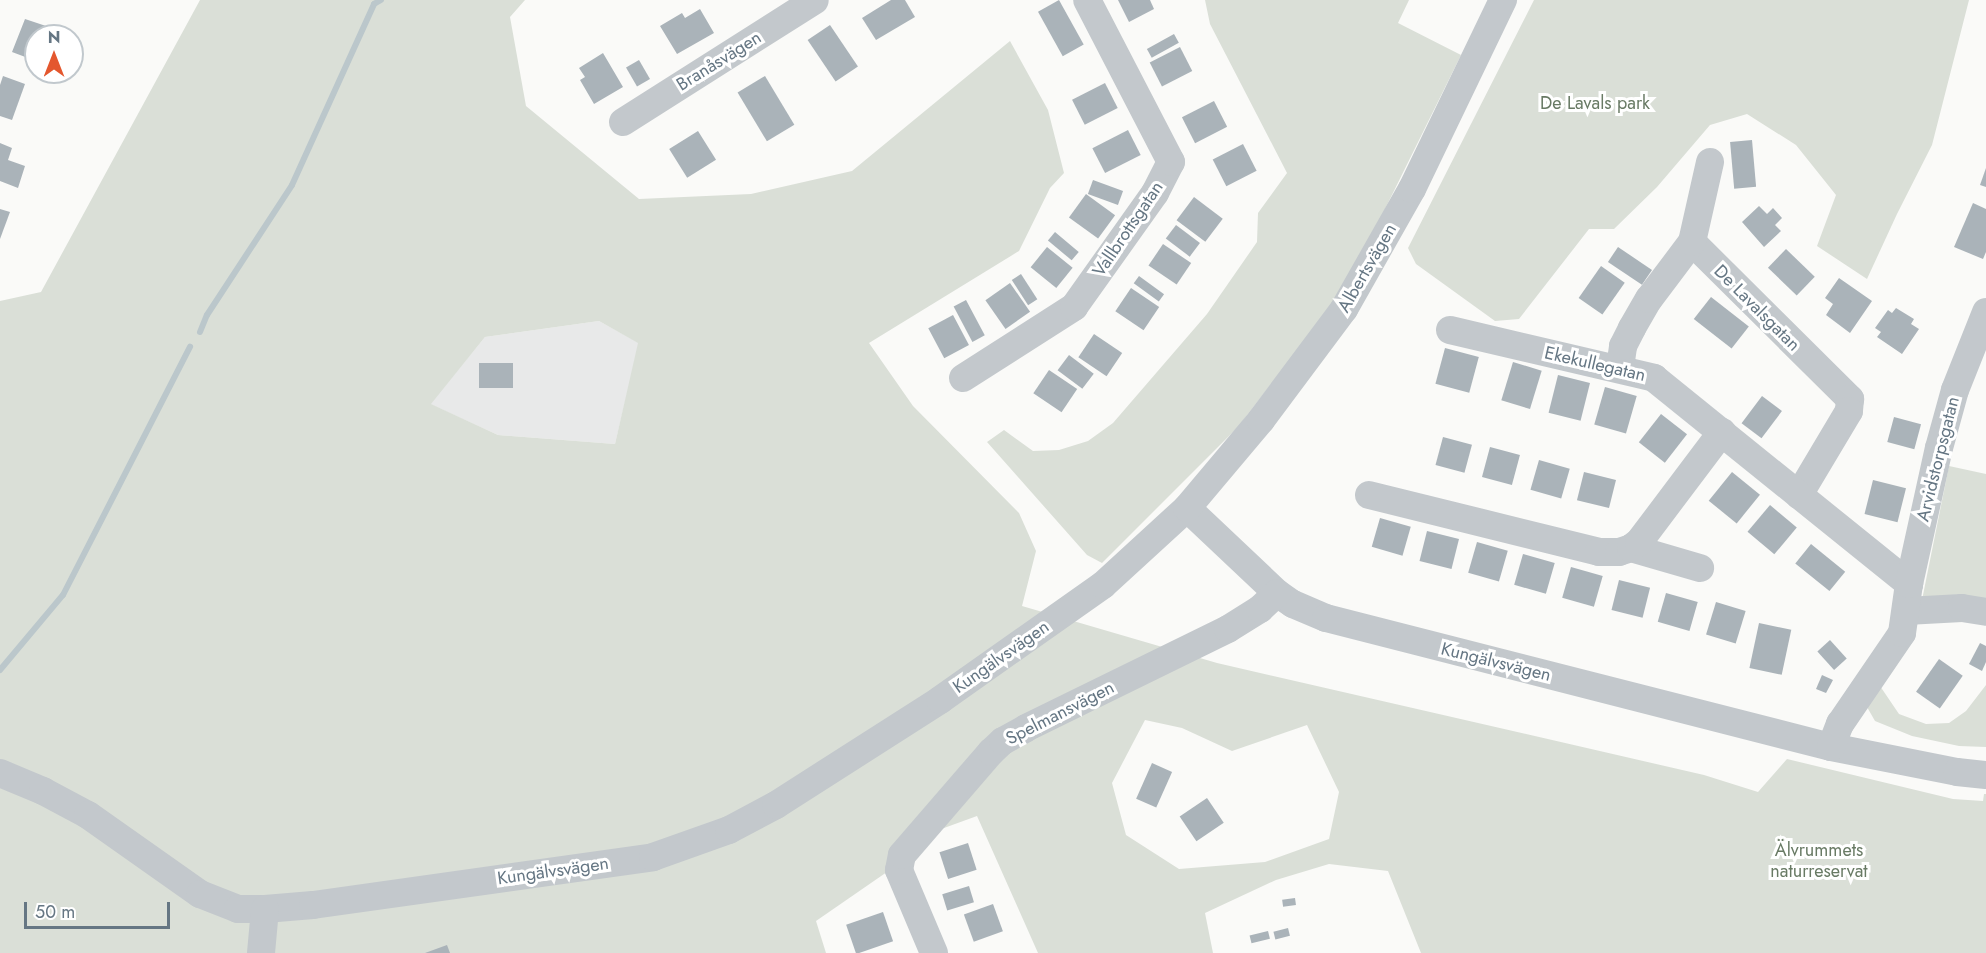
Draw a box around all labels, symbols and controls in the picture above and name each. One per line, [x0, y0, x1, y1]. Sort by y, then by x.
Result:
north arrow [24, 24, 84, 84]
text: N [48, 26, 60, 49]
street label: Branåsvägen [673, 26, 765, 96]
park label: De Lavals park [1540, 92, 1650, 114]
street label: Vallbrottsgatan [1088, 177, 1168, 281]
street label: Albertsvägen [1333, 220, 1401, 316]
street label: De Lavalsgatan [1709, 260, 1805, 356]
street label: Ekekullegatan [1542, 342, 1648, 386]
street label: Arvidstorpsgatan [1912, 394, 1964, 524]
street label: Kungälvsvägen [949, 616, 1053, 698]
street label: Kungälvsvägen [1439, 638, 1553, 686]
street label: Spelmansvägen [1002, 676, 1118, 750]
park label: Älvrummets naturreservat [1770, 840, 1868, 882]
street label: Kungälvsvägen [496, 852, 610, 890]
scale bar [27, 890, 172, 928]
text: 50 m [35, 899, 75, 925]

